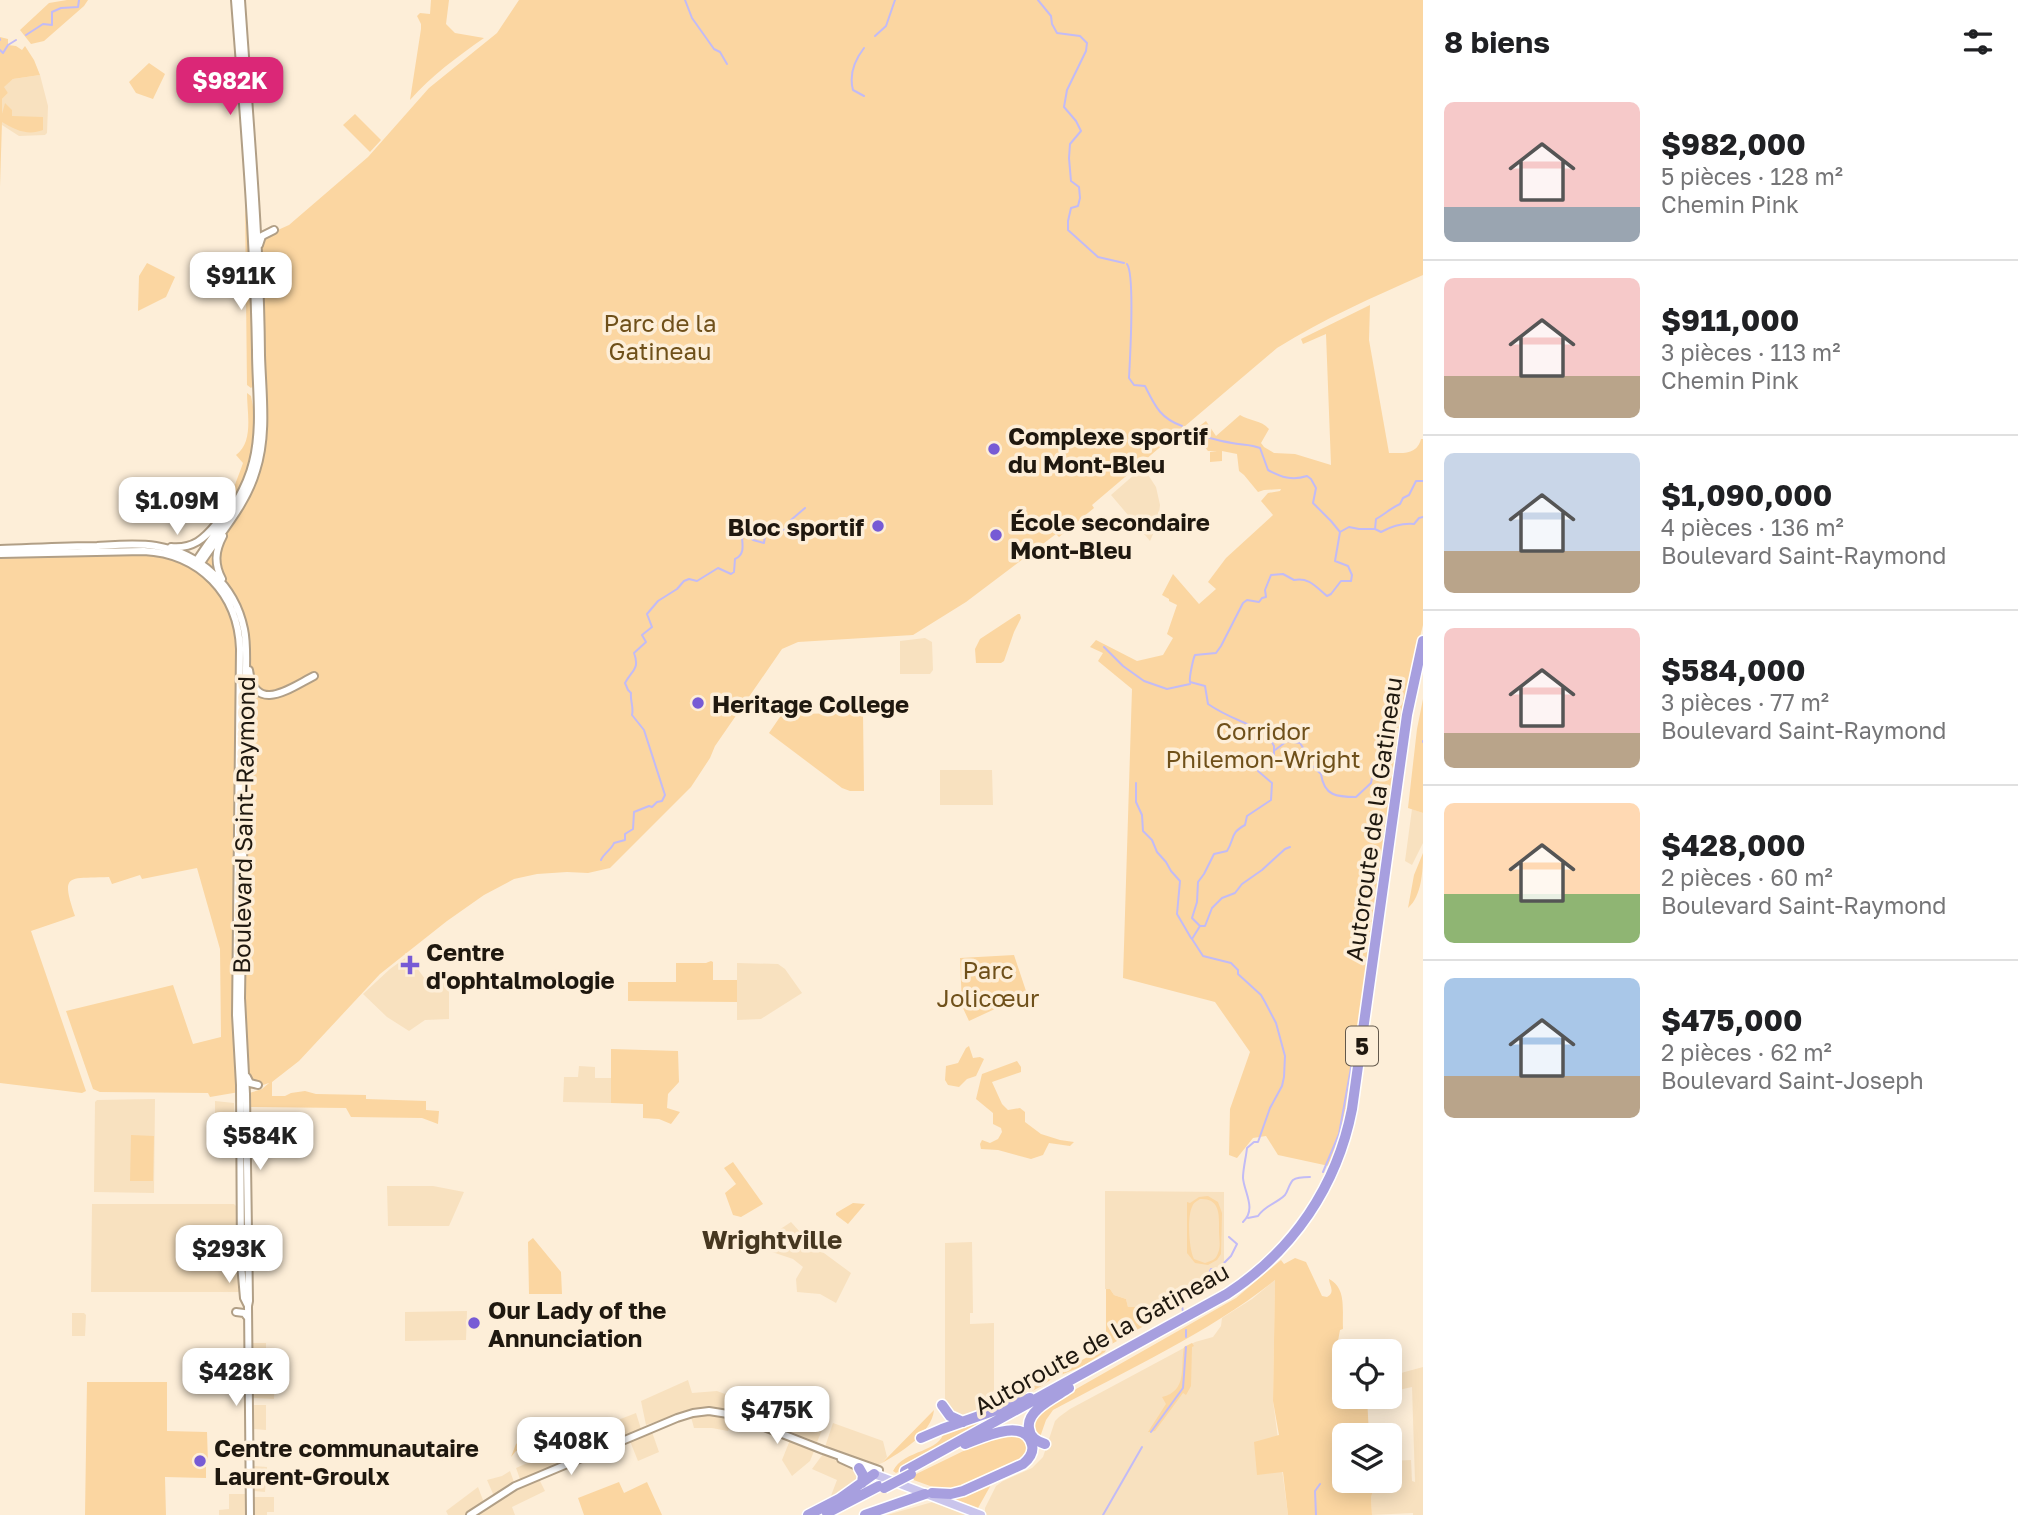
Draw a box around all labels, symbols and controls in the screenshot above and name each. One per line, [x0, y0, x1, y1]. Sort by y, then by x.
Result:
icon: filters [1959, 23, 1997, 61]
text: 8 biens [1444, 24, 1550, 60]
pin: $982K [181, 58, 279, 117]
text: $982K [192, 66, 268, 94]
text: $982,000 [1661, 126, 1806, 162]
icon: home [1500, 130, 1584, 214]
text: 5 pièces · 128 m² [1661, 162, 1843, 190]
text: Chemin Pink [1661, 190, 1799, 218]
pin: $911K [192, 252, 290, 312]
text: $911K [206, 261, 276, 289]
text: $911,000 [1661, 302, 1799, 338]
icon: home [1500, 306, 1584, 390]
park label: Parc de la Gatineau [603, 308, 717, 365]
text: 3 pièces · 113 m² [1661, 338, 1840, 366]
text: Chemin Pink [1661, 366, 1799, 394]
place label: Complexe sportif du Mont-Bleu [1008, 421, 1208, 478]
marker: Complexe sportif du Mont-Bleu [986, 441, 1002, 457]
pin: $1.09M [120, 477, 234, 537]
text: $1,090,000 [1661, 477, 1832, 513]
icon: home [1500, 481, 1584, 565]
text: $1.09M [135, 486, 219, 514]
place label: École secondaire Mont-Bleu [1010, 507, 1210, 564]
place label: Bloc sportif [728, 512, 864, 541]
text: 4 pièces · 136 m² [1661, 513, 1844, 541]
marker: Bloc sportif [870, 518, 886, 534]
marker: École secondaire Mont-Bleu [988, 527, 1004, 543]
text: Boulevard Saint-Raymond [1661, 541, 1947, 569]
text: $584,000 [1661, 652, 1805, 688]
icon: home [1500, 656, 1584, 740]
street label: Autoroute de la Gatineau [1339, 675, 1407, 963]
street label: Boulevard Saint-Raymond [226, 676, 260, 974]
text: 3 pièces · 77 m² [1661, 688, 1829, 716]
place label: Heritage College [712, 689, 909, 718]
marker: Heritage College [690, 695, 706, 711]
park label: Corridor Philemon-Wright [1165, 716, 1361, 773]
text: Boulevard Saint-Raymond [1661, 716, 1947, 744]
text: $428,000 [1661, 827, 1805, 863]
icon: home [1500, 831, 1584, 915]
text: 2 pièces · 60 m² [1661, 863, 1833, 891]
text: Boulevard Saint-Raymond [1661, 891, 1947, 919]
place label: Centre d'ophtalmologie [426, 937, 615, 994]
marker: Centre d'ophtalmologie [400, 955, 420, 975]
park label: Parc Jolicœur [937, 955, 1039, 1012]
text: $475,000 [1661, 1002, 1803, 1038]
icon: home [1500, 1006, 1584, 1090]
road number: 5 [1346, 1026, 1378, 1065]
text: 2 pièces · 62 m² [1661, 1038, 1832, 1066]
text: Boulevard Saint-Joseph [1661, 1066, 1924, 1094]
pin: $584K [211, 1112, 309, 1172]
text: $584K [222, 1121, 298, 1149]
district label: Wrightville [702, 1224, 842, 1255]
pin: $293K [180, 1226, 278, 1285]
text: $293K [192, 1234, 266, 1262]
street label: Autoroute de la Gatineau [969, 1256, 1233, 1420]
place label: Our Lady of the Annunciation [488, 1295, 666, 1352]
marker: Our Lady of the Annunciation [466, 1315, 482, 1331]
map controls [1332, 1339, 1402, 1493]
button: locate [1332, 1339, 1402, 1409]
pin: $428K [187, 1348, 285, 1408]
text: $428K [198, 1357, 274, 1385]
pin: $475K [728, 1386, 826, 1446]
text: $475K [740, 1395, 814, 1423]
pin: $408K [522, 1418, 620, 1477]
button: layers [1332, 1423, 1402, 1493]
text: $408K [533, 1426, 609, 1454]
place label: Centre communautaire Laurent-Groulx [214, 1433, 479, 1490]
marker: Centre communautaire Laurent-Groulx [192, 1453, 208, 1469]

